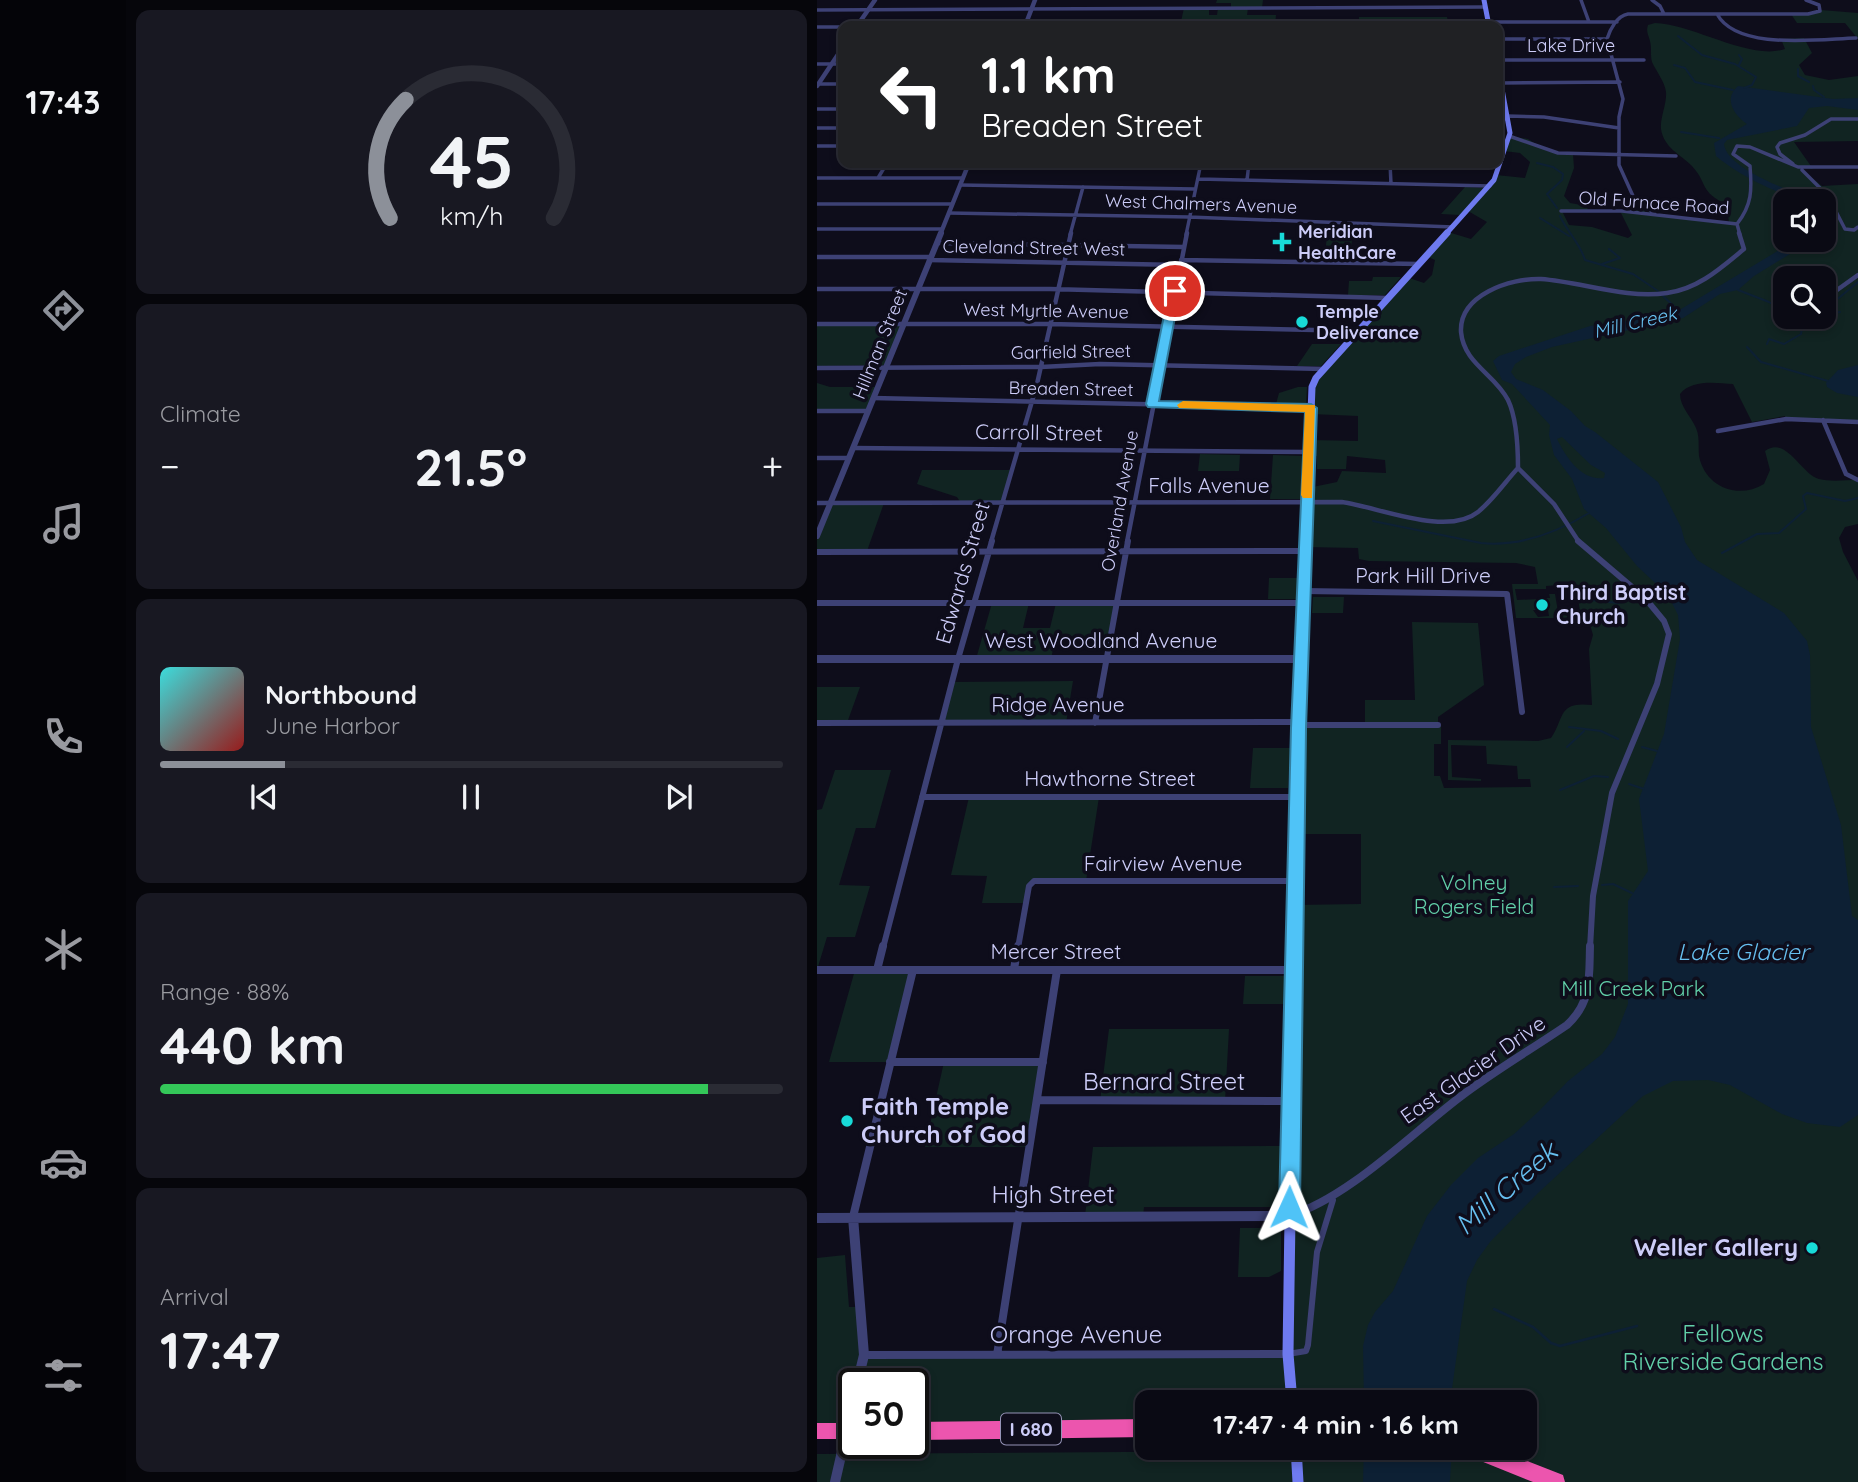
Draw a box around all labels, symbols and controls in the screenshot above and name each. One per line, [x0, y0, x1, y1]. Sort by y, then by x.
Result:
street label: Lake Drive [1527, 34, 1615, 57]
text: 1.1 km [981, 44, 1116, 105]
icon: left [866, 49, 957, 140]
text: 17:43 [26, 82, 100, 122]
text: Breaden Street [981, 105, 1203, 145]
text: 45 [429, 116, 514, 207]
street label: Old Furnace Road [1578, 186, 1730, 219]
street label: West Chalmers Avenue [1105, 189, 1297, 218]
map controls [1773, 189, 1836, 329]
button: sound [1773, 189, 1836, 252]
text: km/h [440, 200, 503, 231]
place label: Meridian HealthCare [1298, 220, 1396, 264]
marker: Meridian HealthCare [1272, 232, 1292, 252]
street label: Cleveland Street West [943, 234, 1126, 261]
pin [1145, 261, 1205, 321]
button: search [1773, 266, 1836, 329]
icon: arrive [1156, 272, 1194, 310]
street label: Hillman Street [847, 285, 912, 402]
icon: directions [39, 286, 88, 335]
street label: West Myrtle Avenue [963, 298, 1129, 323]
place label: Temple Deliverance [1316, 300, 1419, 344]
water label: Mill Creek [1591, 300, 1681, 343]
marker: Temple Deliverance [1294, 314, 1310, 330]
street label: Garfield Street [1011, 339, 1131, 364]
street label: Breaden Street [1008, 376, 1134, 401]
text: Climate [160, 399, 241, 428]
street label: Carroll Street [975, 418, 1103, 446]
street label: Overland Avenue [1096, 428, 1143, 573]
text: 21.5° [414, 434, 527, 499]
text: − [160, 442, 180, 490]
text: + [762, 442, 783, 490]
street label: Falls Avenue [1148, 472, 1270, 498]
icon: music [39, 499, 88, 548]
street label: Edwards Street [929, 499, 995, 647]
street label: Park Hill Drive [1355, 562, 1491, 588]
place label: Third Baptist Church [1556, 579, 1687, 629]
marker: Third Baptist Church [1534, 597, 1550, 613]
street label: West Woodland Avenue [985, 627, 1217, 653]
text: Northbound [265, 678, 417, 711]
street label: Ridge Avenue [991, 691, 1125, 717]
text: June Harbor [265, 711, 400, 740]
icon: phone [39, 712, 88, 761]
street label: Hawthorne Street [1024, 765, 1196, 791]
icon: previous [245, 778, 283, 816]
icon: pause [452, 778, 490, 816]
icon: next [660, 778, 698, 816]
street label: Fairview Avenue [1084, 850, 1242, 876]
park label: Volney Rogers Field [1414, 869, 1534, 919]
icon: climate [39, 925, 88, 974]
water label: Lake Glacier [1677, 937, 1812, 966]
street label: Mercer Street [991, 938, 1121, 964]
park label: Mill Creek Park [1561, 975, 1705, 1001]
text: Range · 88% [160, 977, 289, 1006]
street label: East Glacier Drive [1395, 1009, 1550, 1129]
text: 440 km [160, 1012, 345, 1077]
street label: Bernard Street [1083, 1066, 1245, 1096]
place label: Faith Temple Church of God [861, 1091, 1026, 1149]
marker: Faith Temple Church of God [839, 1113, 855, 1129]
water label: Mill Creek [1447, 1132, 1567, 1242]
icon: car [39, 1138, 88, 1187]
position arrow [1252, 1170, 1326, 1244]
street label: High Street [991, 1179, 1115, 1209]
place label: Weller Gallery [1634, 1232, 1798, 1262]
marker: Weller Gallery [1804, 1240, 1820, 1256]
text: Arrival [160, 1282, 229, 1311]
text: 17:47 [160, 1317, 281, 1382]
park label: Fellows Riverside Gardens [1622, 1318, 1824, 1376]
street label: Orange Avenue [990, 1319, 1162, 1349]
icon: filters [39, 1351, 88, 1400]
speed limit sign: 50 [838, 1368, 929, 1459]
text: 17:47 · 4 min · 1.6 km [1213, 1408, 1459, 1441]
road number: I 680 [1001, 1414, 1061, 1444]

